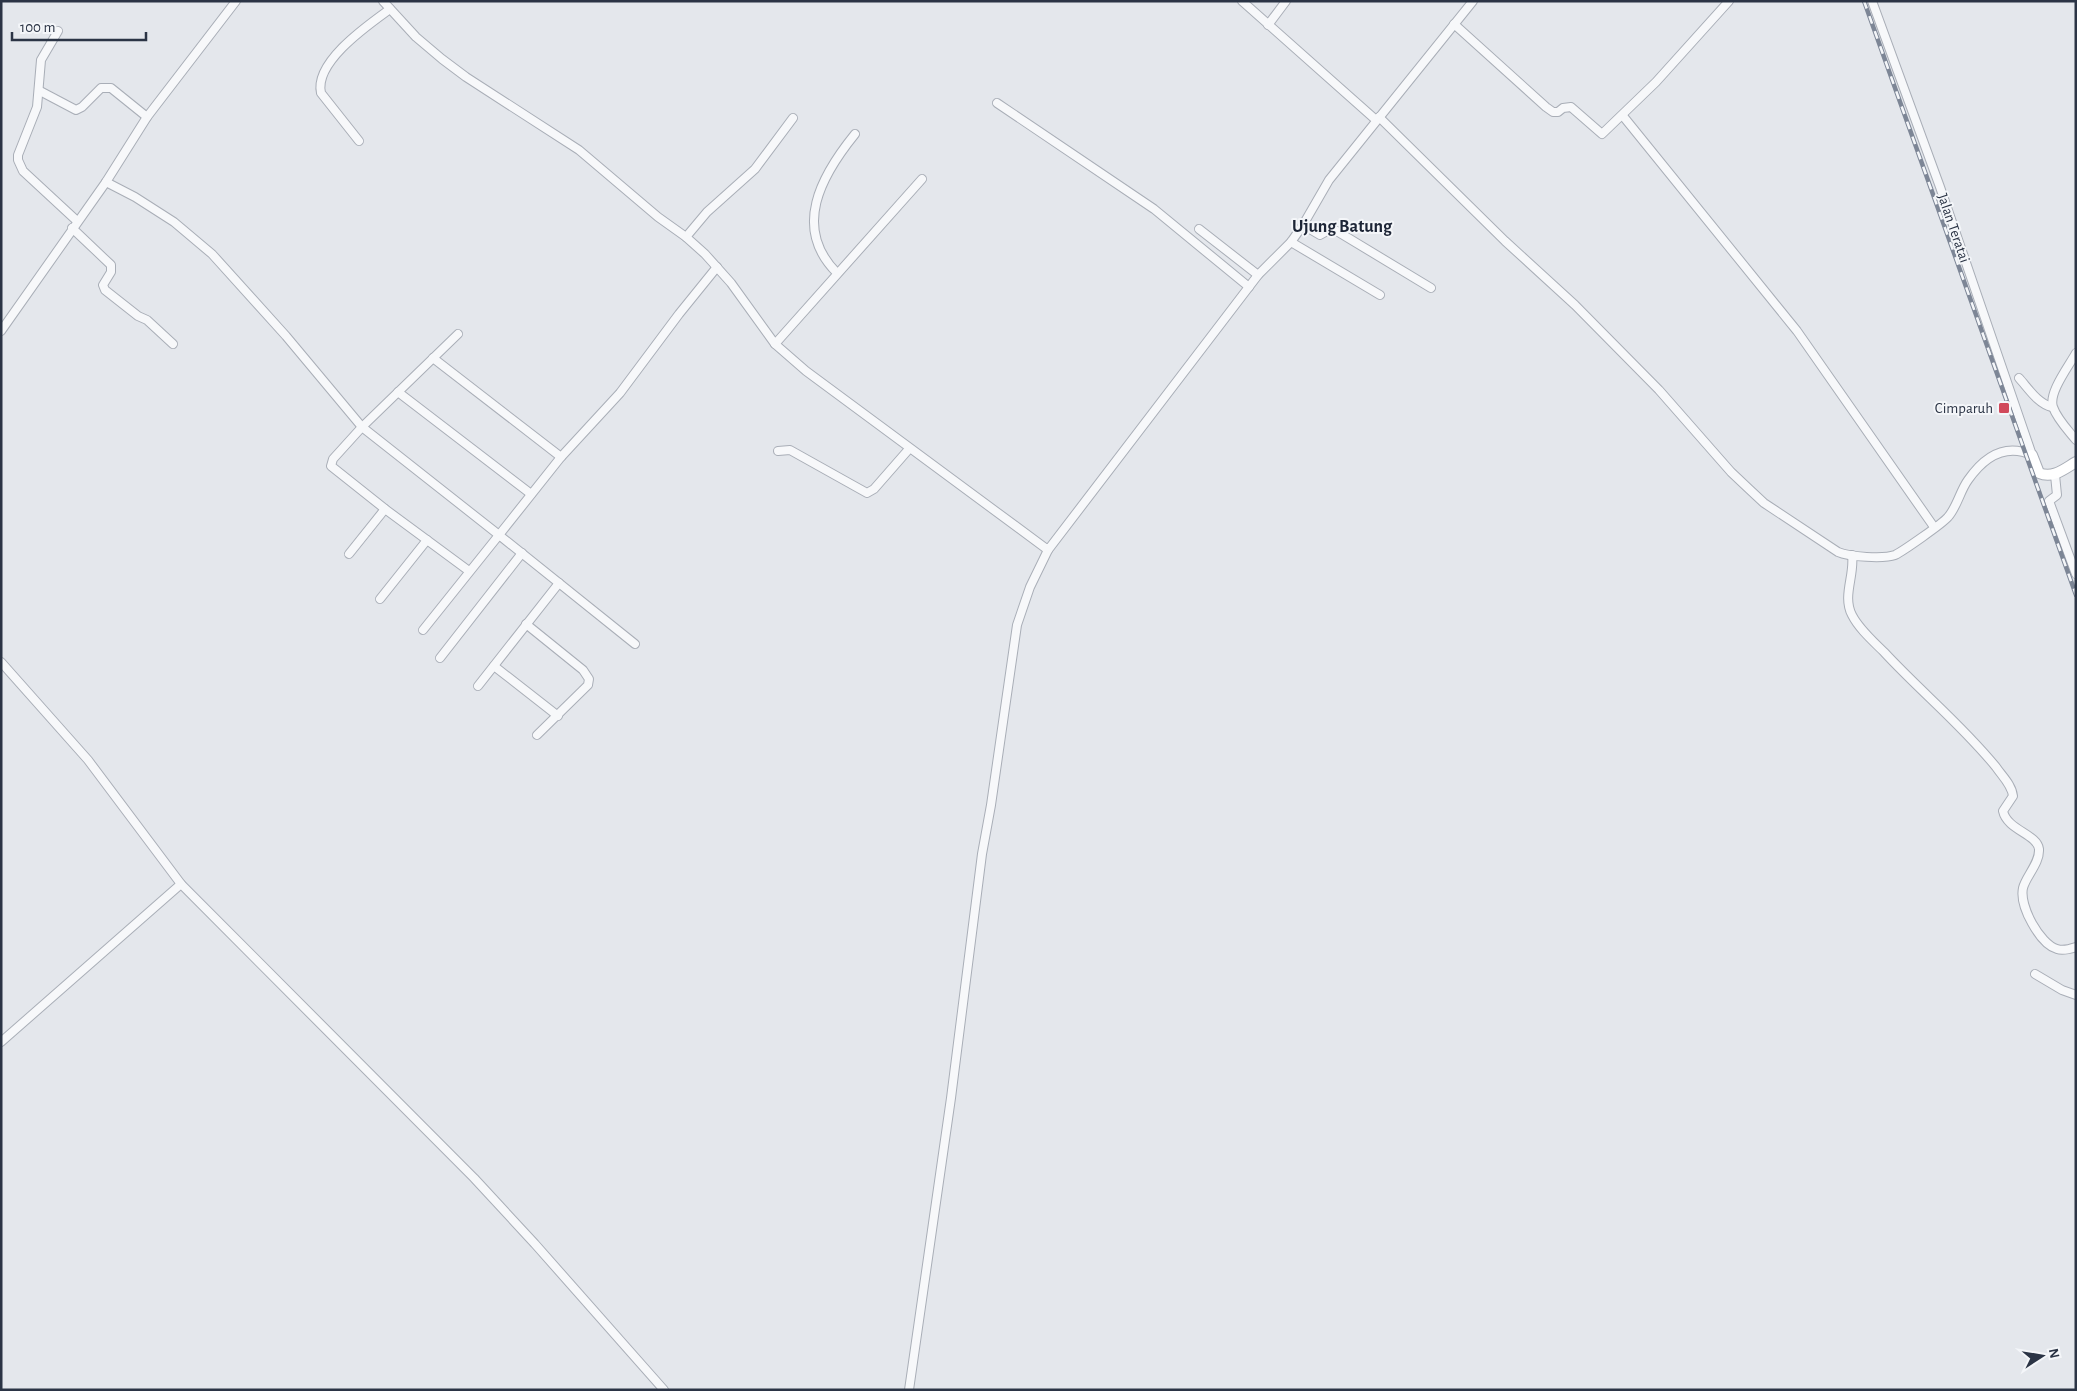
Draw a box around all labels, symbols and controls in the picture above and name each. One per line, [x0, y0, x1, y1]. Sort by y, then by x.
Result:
scale bar [12, 10, 146, 42]
text: 100 m [20, 20, 55, 35]
street label: Jalan Teratai [1935, 192, 1972, 265]
district label: Ujung Batung [1292, 218, 1393, 236]
place label: Cimparuh [1935, 401, 1993, 416]
marker: Cimparuh [1997, 401, 2011, 415]
north arrow [2017, 1331, 2067, 1381]
text: N [2046, 1347, 2062, 1360]

